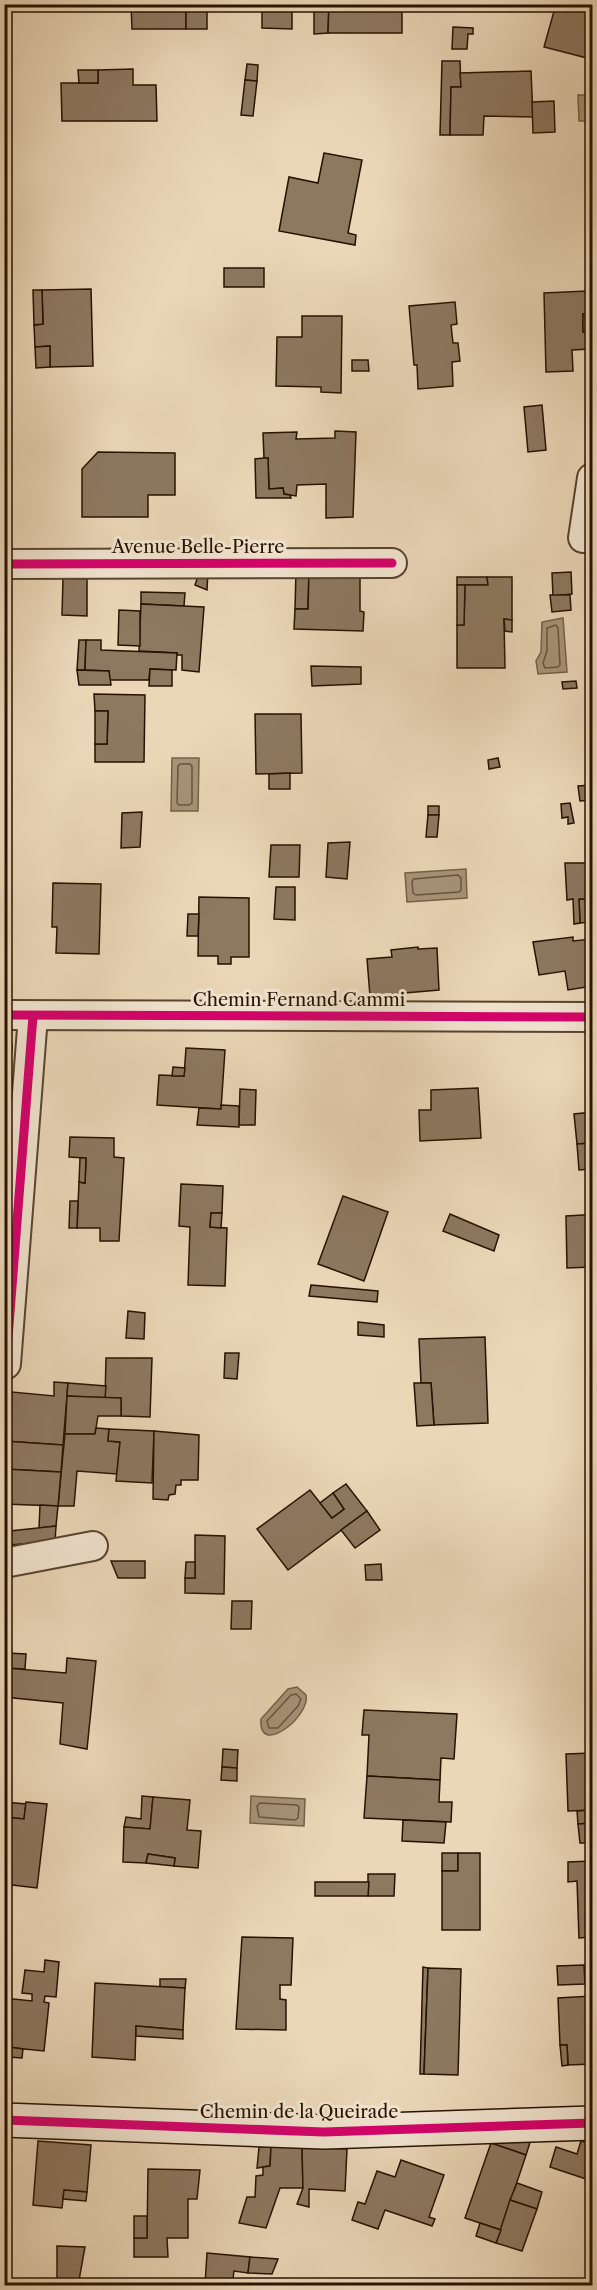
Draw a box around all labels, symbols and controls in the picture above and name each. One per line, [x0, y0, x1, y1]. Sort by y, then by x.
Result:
street label: Avenue Belle-Pierre [111, 536, 284, 558]
street label: Chemin Fernand Cammi [193, 989, 406, 1011]
street label: Chemin de la Queirade [200, 2101, 398, 2123]

